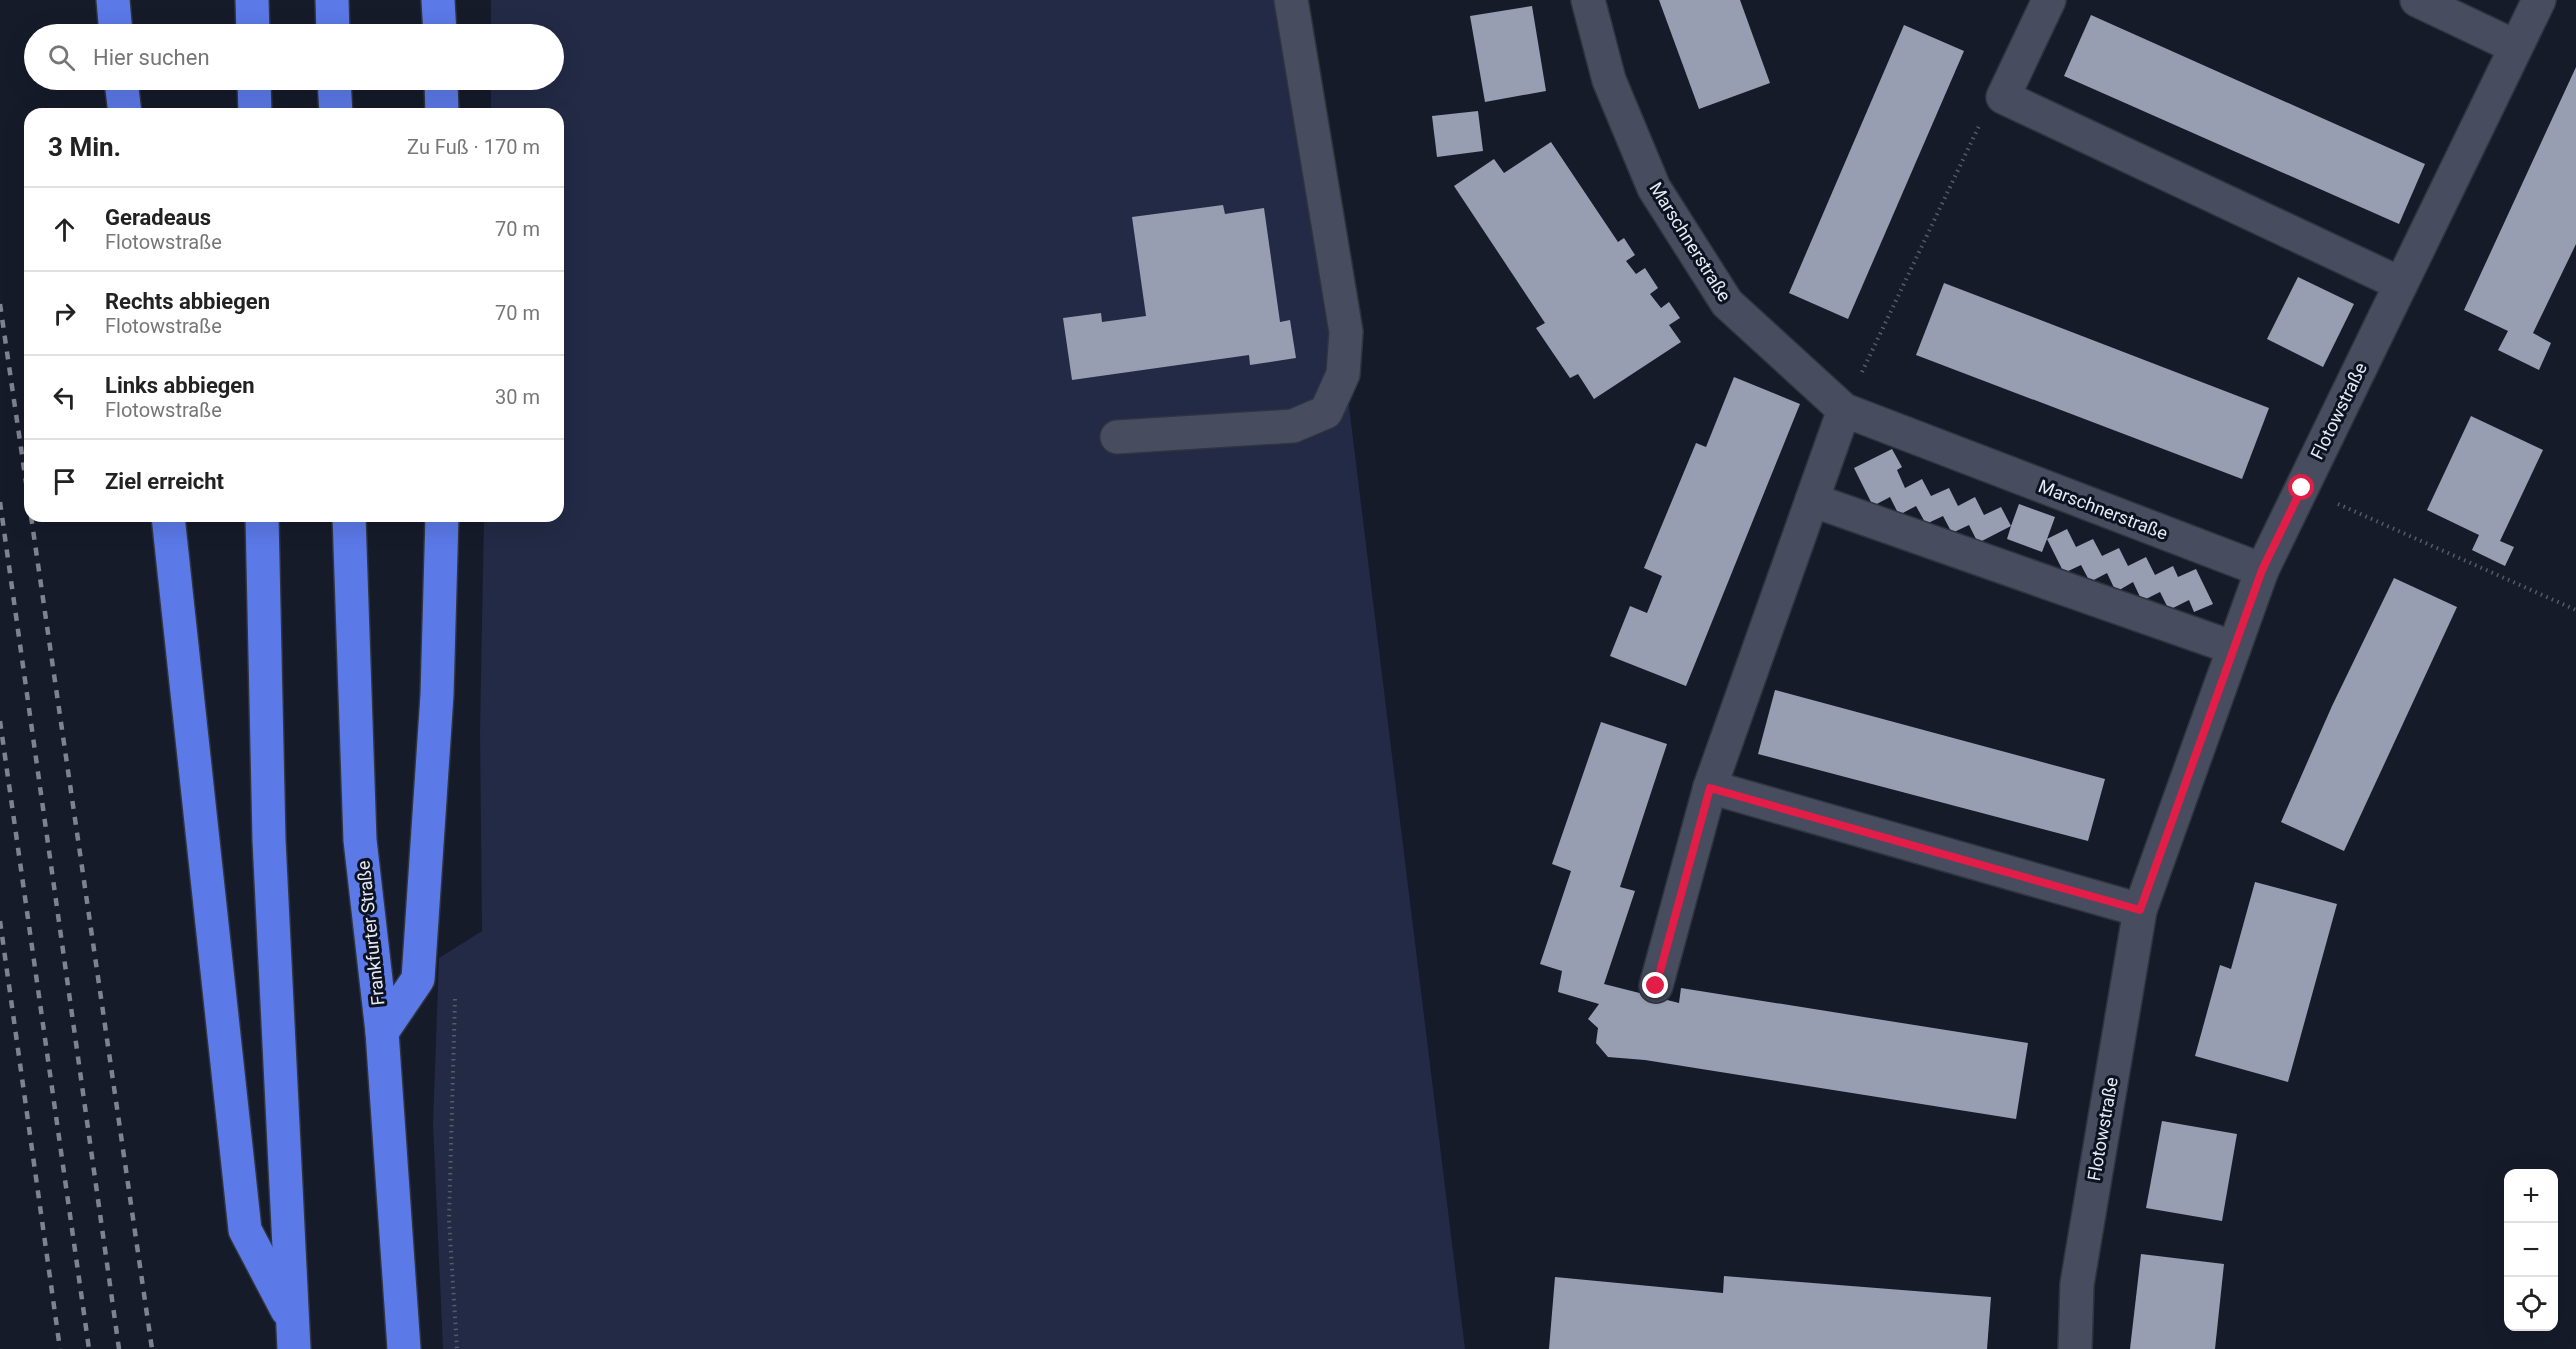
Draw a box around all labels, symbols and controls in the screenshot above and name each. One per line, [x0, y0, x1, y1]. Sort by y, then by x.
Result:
search box [24, 24, 564, 90]
icon: search [45, 41, 78, 74]
text: Hier suchen [93, 45, 210, 70]
text: 3 Min. [48, 132, 121, 162]
text: Zu Fuß · 170 m [407, 135, 540, 159]
street label: Marschnerstraße [1645, 178, 1736, 305]
text: Geradeaus [105, 205, 211, 230]
icon: ahead [48, 213, 81, 246]
text: 70 m [495, 217, 540, 241]
text: Flotowstraße [105, 230, 222, 254]
text: Rechts abbiegen [105, 289, 270, 314]
icon: right [48, 297, 81, 330]
text: 70 m [495, 301, 540, 325]
text: Flotowstraße [105, 314, 222, 338]
street label: Flotowstraße [2306, 359, 2371, 463]
text: Links abbiegen [105, 373, 255, 398]
icon: left [48, 381, 81, 414]
text: 30 m [495, 385, 540, 409]
text: Flotowstraße [105, 398, 222, 422]
icon: arrive [48, 465, 81, 498]
text: Ziel erreicht [105, 469, 224, 494]
route start [2288, 474, 2314, 500]
street label: Marschnerstraße [2036, 475, 2171, 544]
street label: Frankfurter Straße [352, 860, 389, 1006]
route end [1642, 972, 1668, 998]
street label: Flotowstraße [2083, 1075, 2122, 1182]
map controls [2504, 1169, 2558, 1331]
button: + [2504, 1169, 2558, 1223]
button: − [2504, 1223, 2558, 1277]
button: locate [2504, 1277, 2558, 1331]

